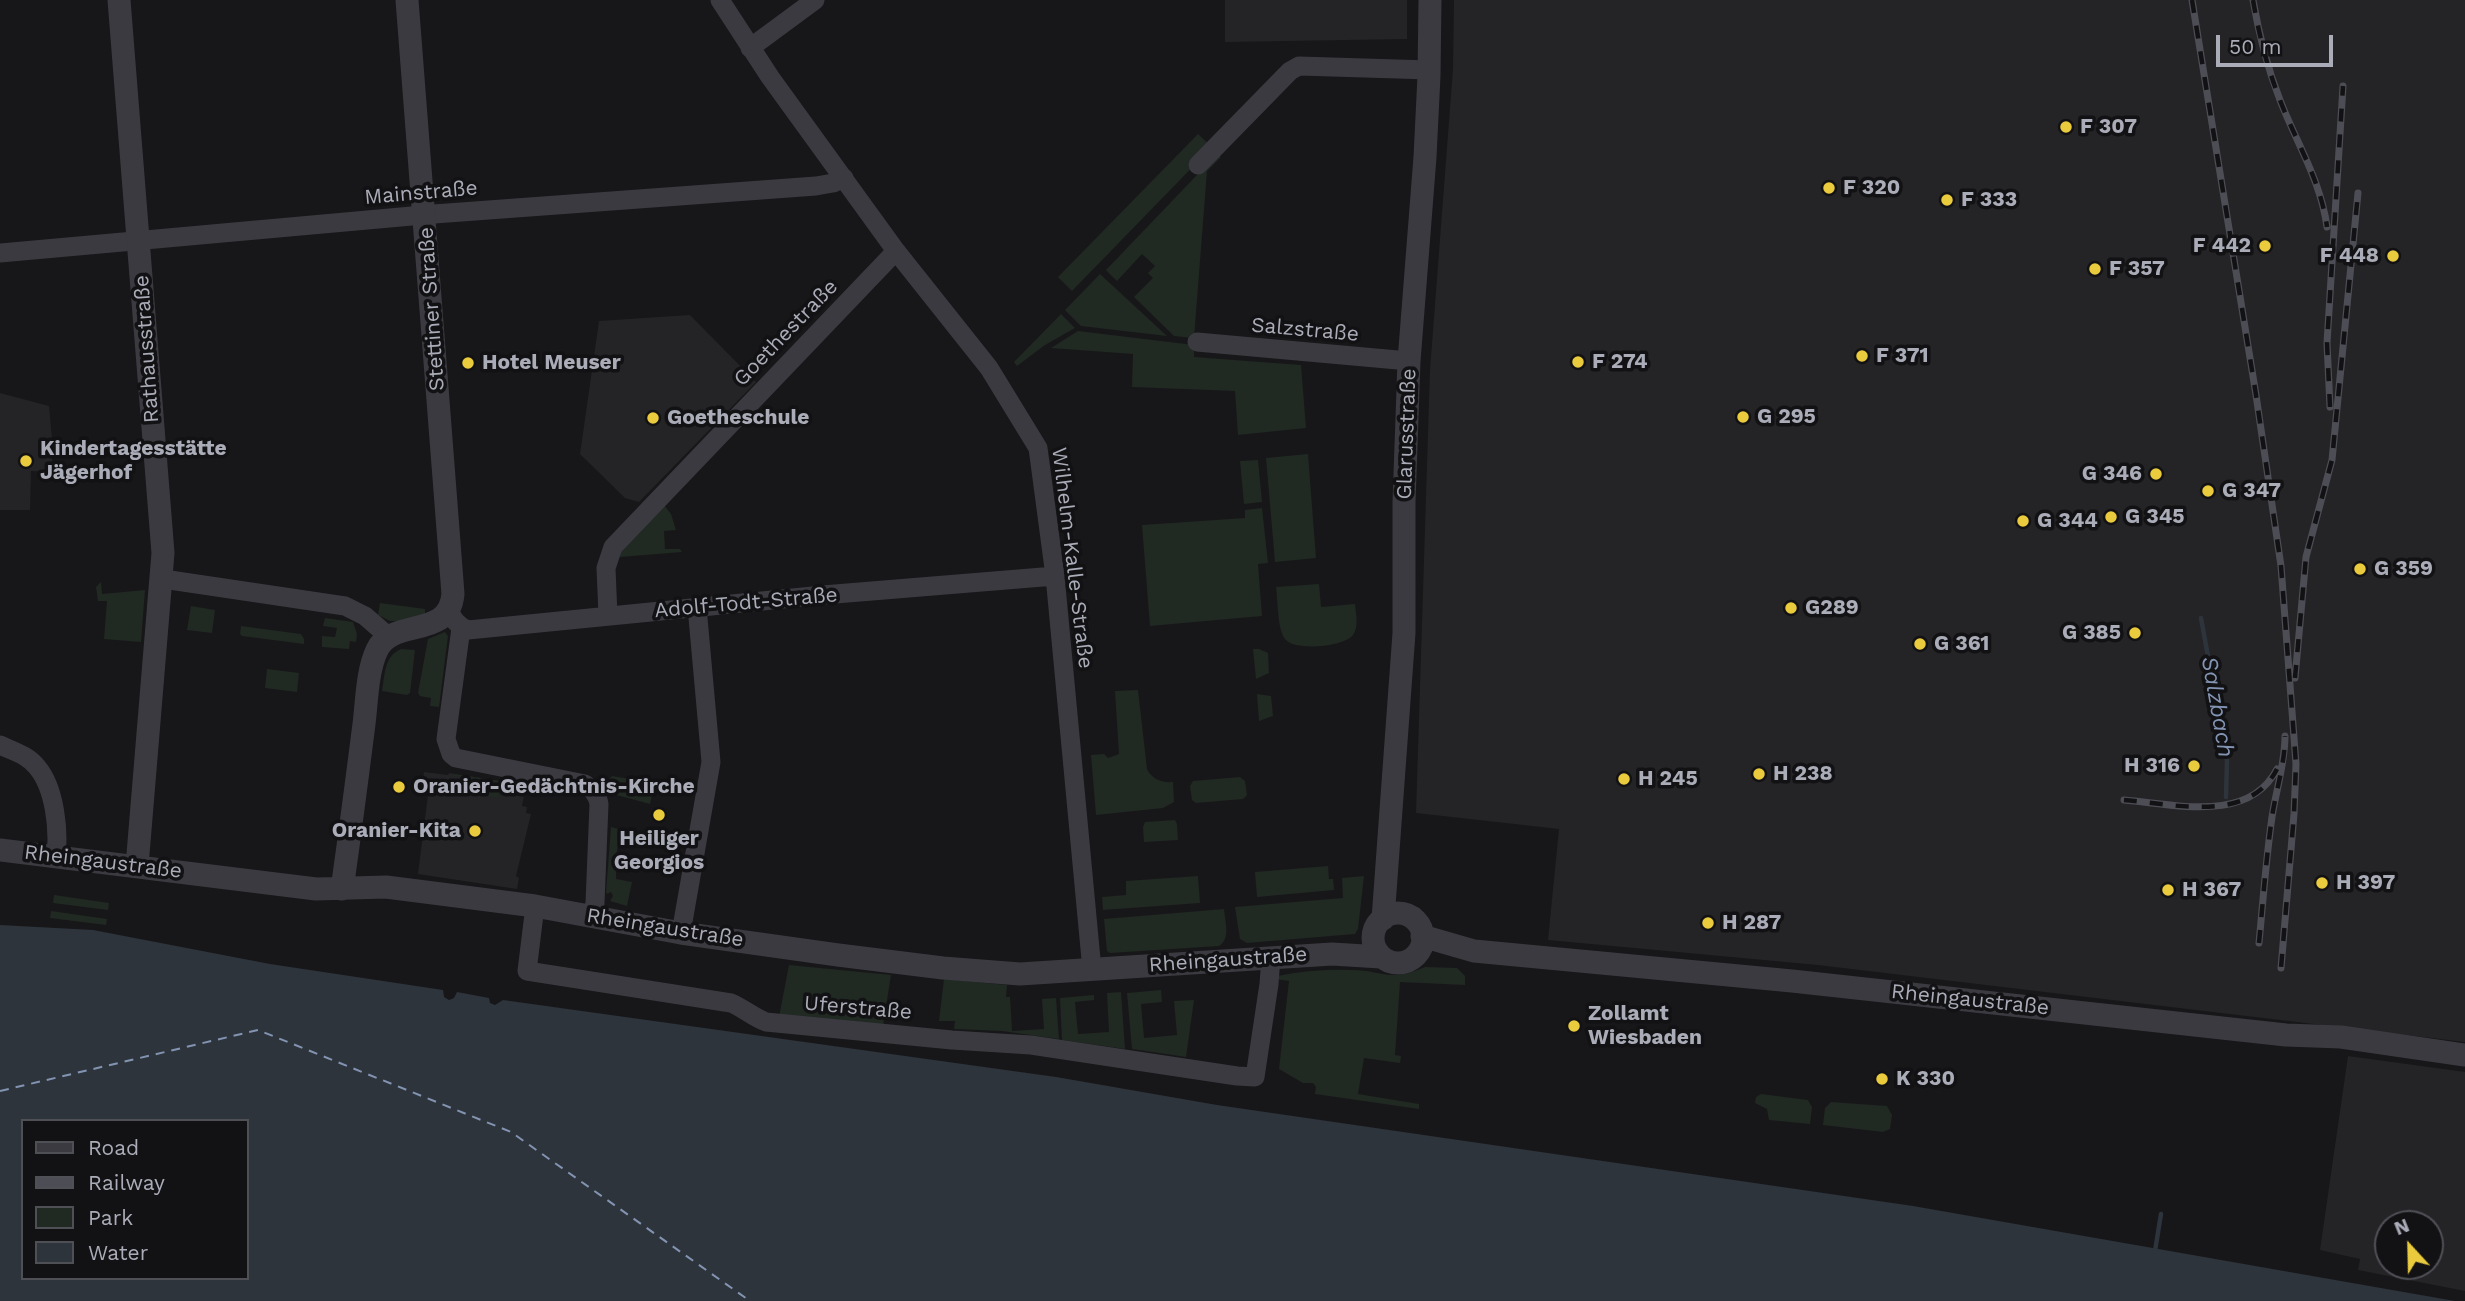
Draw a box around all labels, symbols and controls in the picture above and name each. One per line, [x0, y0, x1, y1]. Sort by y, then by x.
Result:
scale bar [2220, 21, 2337, 65]
text: 50 m [2229, 34, 2281, 59]
place label: F 307 [2080, 114, 2137, 140]
marker: F 307 [2058, 119, 2074, 135]
place label: F 320 [1843, 175, 1900, 201]
street label: Mainstraße [363, 176, 479, 210]
marker: F 320 [1821, 180, 1837, 196]
place label: F 333 [1961, 187, 2017, 213]
marker: F 333 [1939, 192, 1955, 208]
street label: Stettiner Straße [414, 226, 450, 392]
place label: F 442 [2193, 233, 2251, 259]
marker: F 442 [2257, 238, 2273, 254]
place label: F 448 [2320, 243, 2379, 269]
marker: F 448 [2385, 248, 2401, 264]
place label: F 357 [2109, 256, 2165, 282]
marker: F 357 [2087, 261, 2103, 277]
street label: Rathausstraße [129, 274, 165, 424]
street label: Goethestraße [729, 274, 843, 392]
street label: Salzstraße [1250, 313, 1360, 347]
place label: F 371 [1876, 343, 1929, 369]
marker: F 371 [1854, 348, 1870, 364]
place label: F 274 [1592, 349, 1648, 375]
place label: Hotel Meuser [482, 350, 621, 376]
marker: F 274 [1570, 354, 1586, 370]
marker: Hotel Meuser [460, 355, 476, 371]
street label: Glarusstraße [1392, 368, 1422, 500]
place label: G 295 [1757, 404, 1816, 430]
place label: Goetheschule [667, 405, 809, 431]
marker: G 295 [1735, 409, 1751, 425]
marker: Goetheschule [645, 410, 661, 426]
place label: Kindertagesstätte Jägerhof [40, 436, 227, 486]
street label: Wilhelm-Kalle-Straße [1046, 446, 1098, 670]
marker: Kindertagesstätte Jägerhof [18, 453, 34, 469]
place label: G 346 [2082, 461, 2142, 487]
marker: G 346 [2148, 466, 2164, 482]
place label: G 347 [2222, 478, 2281, 504]
marker: G 347 [2200, 483, 2216, 499]
place label: G 345 [2125, 504, 2184, 530]
place label: G 344 [2037, 508, 2098, 534]
marker: G 345 [2103, 509, 2119, 525]
marker: G 344 [2015, 513, 2031, 529]
place label: G 359 [2374, 556, 2433, 582]
marker: G 359 [2352, 561, 2368, 577]
street label: Adolf-Todt-Straße [653, 582, 839, 624]
place label: G289 [1805, 595, 1859, 621]
marker: G289 [1783, 600, 1799, 616]
place label: G 385 [2062, 620, 2121, 646]
marker: G 385 [2127, 625, 2143, 641]
place label: G 361 [1934, 631, 1989, 657]
marker: G 361 [1912, 636, 1928, 652]
water label: Salzbach [2195, 654, 2239, 760]
place label: H 316 [2124, 753, 2180, 779]
marker: H 316 [2186, 758, 2202, 774]
place label: H 238 [1773, 761, 1833, 787]
place label: H 245 [1638, 766, 1698, 792]
marker: H 238 [1751, 766, 1767, 782]
marker: H 245 [1616, 771, 1632, 787]
place label: Oranier-Gedächtnis-Kirche [413, 774, 695, 800]
marker: Oranier-Gedächtnis-Kirche [391, 779, 407, 795]
marker: Heiliger Georgios [651, 807, 667, 823]
place label: Oranier-Kita [332, 818, 461, 844]
marker: Oranier-Kita [467, 823, 483, 839]
place label: Heiliger Georgios [614, 826, 704, 876]
street label: Rheingaustraße [23, 840, 183, 884]
place label: H 397 [2336, 870, 2395, 896]
marker: H 397 [2314, 875, 2330, 891]
place label: H 367 [2182, 877, 2241, 903]
marker: H 367 [2160, 882, 2176, 898]
street label: Rheingaustraße [585, 903, 745, 953]
place label: H 287 [1722, 910, 1781, 936]
marker: H 287 [1700, 915, 1716, 931]
street label: Rheingaustraße [1148, 942, 1308, 978]
street label: Rheingaustraße [1890, 979, 2050, 1021]
street label: Uferstraße [803, 991, 913, 1025]
place label: Zollamt Wiesbaden [1588, 1001, 1702, 1051]
marker: Zollamt Wiesbaden [1566, 1018, 1582, 1034]
place label: K 330 [1896, 1066, 1955, 1092]
marker: K 330 [1874, 1071, 1890, 1087]
legend [21, 1119, 248, 1280]
text: Road [88, 1135, 139, 1160]
text: Railway [88, 1170, 165, 1195]
text: Park [88, 1205, 133, 1230]
north arrow [2374, 1210, 2444, 1280]
text: N [2391, 1214, 2413, 1240]
text: Water [88, 1240, 148, 1265]

